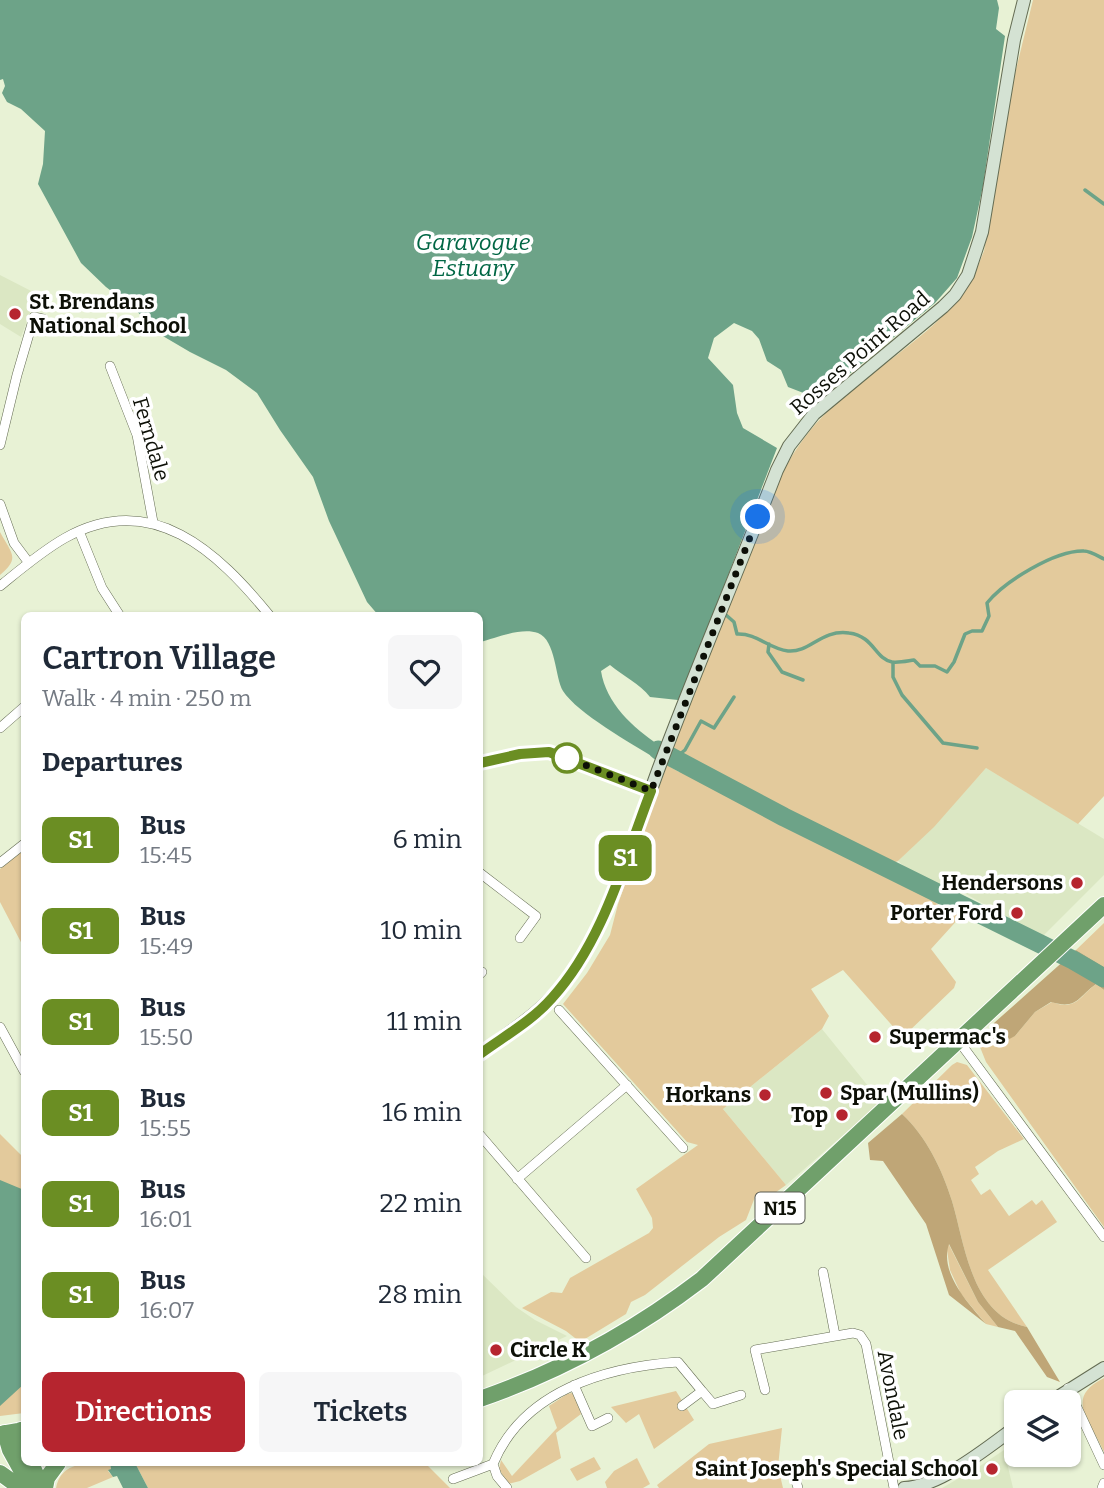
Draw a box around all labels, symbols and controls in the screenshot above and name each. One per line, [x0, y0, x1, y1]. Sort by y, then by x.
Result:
water label: Garavogue Estuary [416, 228, 531, 282]
street label: Rosses Point Road [785, 285, 935, 421]
place label: St. Brendans National School [29, 289, 187, 339]
marker: St. Brendans National School [7, 306, 23, 322]
street label: Ferndale [127, 394, 175, 484]
your location [740, 499, 775, 534]
button: heart [388, 635, 462, 709]
text: Cartron Village [42, 638, 276, 678]
text: Walk · 4 min · 250 m [42, 684, 251, 712]
unlabelled marker [552, 743, 582, 773]
text: Departures [42, 747, 183, 778]
text: Bus [140, 810, 186, 841]
text: 6 min [393, 824, 462, 855]
text: S1 [68, 826, 93, 854]
line badge: S1 [594, 835, 656, 881]
text: 15:45 [140, 841, 192, 869]
text: S1 [613, 844, 637, 872]
place label: Hendersons [941, 870, 1063, 896]
marker: Hendersons [1069, 875, 1085, 891]
place label: Porter Ford [890, 900, 1003, 926]
text: Bus [140, 901, 186, 932]
marker: Porter Ford [1009, 905, 1025, 921]
text: 10 min [381, 915, 462, 946]
text: S1 [68, 917, 93, 945]
text: 15:49 [140, 932, 193, 960]
text: Bus [140, 992, 186, 1023]
text: 11 min [387, 1006, 462, 1037]
text: S1 [68, 1008, 93, 1036]
text: 15:50 [140, 1023, 194, 1051]
place label: Supermac's [889, 1024, 1006, 1050]
marker: Supermac's [867, 1029, 883, 1045]
place label: Spar (Mullins) [840, 1080, 979, 1106]
place label: Horkans [665, 1082, 751, 1108]
text: Bus [140, 1083, 186, 1114]
marker: Spar (Mullins) [818, 1085, 834, 1101]
marker: Horkans [757, 1087, 773, 1103]
text: 16 min [382, 1097, 462, 1128]
text: S1 [68, 1099, 93, 1127]
place label: Top [791, 1102, 828, 1128]
marker: Top [834, 1107, 850, 1123]
text: 15:55 [140, 1114, 191, 1142]
text: Bus [140, 1174, 186, 1205]
text: 22 min [380, 1188, 462, 1219]
text: S1 [68, 1190, 93, 1218]
road number: N15 [756, 1192, 804, 1224]
text: 16:01 [140, 1205, 192, 1233]
text: Bus [140, 1265, 186, 1296]
text: 28 min [378, 1279, 462, 1310]
text: S1 [68, 1281, 93, 1309]
text: 16:07 [140, 1296, 194, 1324]
place label: Circle K [510, 1337, 587, 1363]
marker: Circle K [488, 1342, 504, 1358]
street label: Avondale [872, 1348, 914, 1442]
button: Directions [42, 1372, 245, 1452]
button: Tickets [259, 1372, 462, 1452]
map controls [1004, 1390, 1081, 1467]
button: layers [1004, 1390, 1081, 1467]
place label: Saint Joseph's Special School [695, 1456, 978, 1482]
marker: Saint Joseph's Special School [984, 1461, 1000, 1477]

